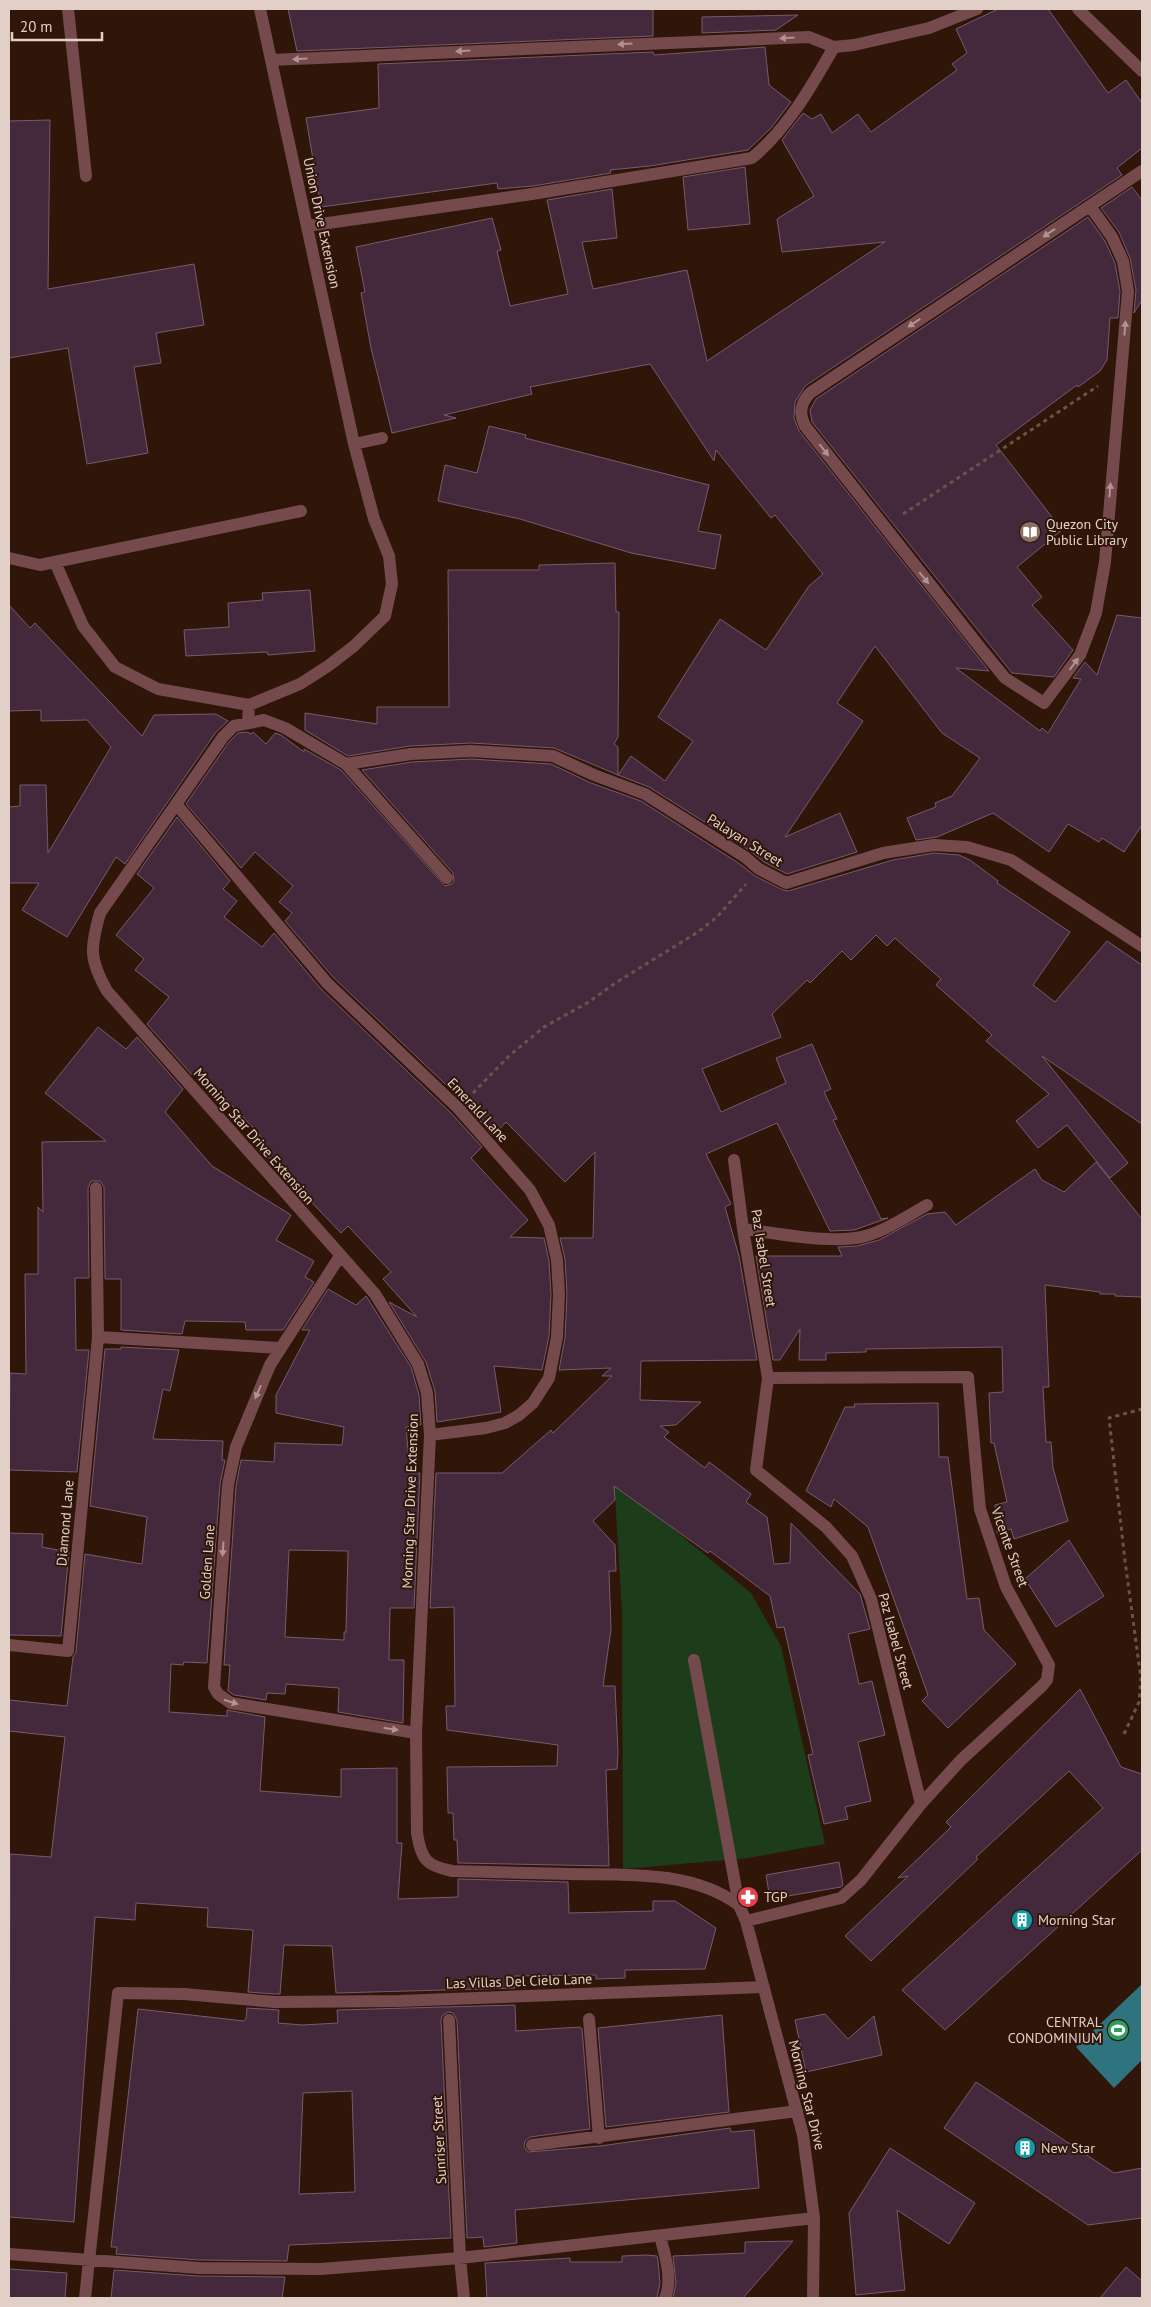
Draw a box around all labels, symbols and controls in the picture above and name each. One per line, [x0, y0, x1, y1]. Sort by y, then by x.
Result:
scale bar [12, 10, 102, 42]
text: 20 m [20, 17, 53, 36]
one-way arrow [779, 35, 795, 43]
one-way arrow [617, 40, 633, 48]
one-way arrow [454, 48, 470, 56]
one-way arrow [292, 55, 308, 63]
street label: Union Drive Extension [299, 156, 345, 290]
one-way arrow [1042, 228, 1056, 238]
one-way arrow [907, 319, 921, 328]
one-way arrow [1121, 320, 1129, 336]
one-way arrow [818, 443, 829, 456]
one-way arrow [1106, 482, 1114, 498]
place label: Quezon City Public Library [1046, 515, 1128, 549]
library icon: Quezon City Public Library [1018, 520, 1042, 544]
one-way arrow [918, 571, 929, 584]
one-way arrow [1068, 658, 1079, 671]
street label: Palayan Street [704, 810, 786, 871]
street label: Morning Star Drive Extension [190, 1064, 318, 1208]
street label: Emerald Lane [444, 1074, 512, 1146]
street label: Paz Isabel Street [747, 1208, 781, 1309]
one-way arrow [253, 1385, 261, 1399]
street label: Morning Star Drive Extension [398, 1413, 422, 1589]
street label: Diamond Lane [52, 1479, 78, 1567]
street label: Vicente Street [987, 1504, 1033, 1590]
street label: Golden Lane [195, 1524, 219, 1600]
one-way arrow [219, 1542, 227, 1558]
street label: Paz Isabel Street [874, 1591, 918, 1691]
one-way arrow [224, 1698, 239, 1706]
one-way arrow [384, 1725, 400, 1733]
pharmacy icon: TGP [736, 1885, 760, 1909]
place label: TGP [764, 1888, 788, 1906]
building icon: Morning Star [1010, 1908, 1034, 1932]
place label: Morning Star [1038, 1911, 1116, 1929]
street label: Las Villas Del Cielo Lane [445, 1969, 593, 1993]
place label: CENTRAL CONDOMINIUM [1008, 2013, 1102, 2047]
sports icon: CENTRAL CONDOMINIUM [1106, 2018, 1130, 2042]
street label: Morning Star Drive [785, 2038, 829, 2152]
street label: Sunriser Street [428, 2095, 450, 2185]
building icon: New Star [1013, 2136, 1037, 2160]
place label: New Star [1041, 2139, 1095, 2157]

